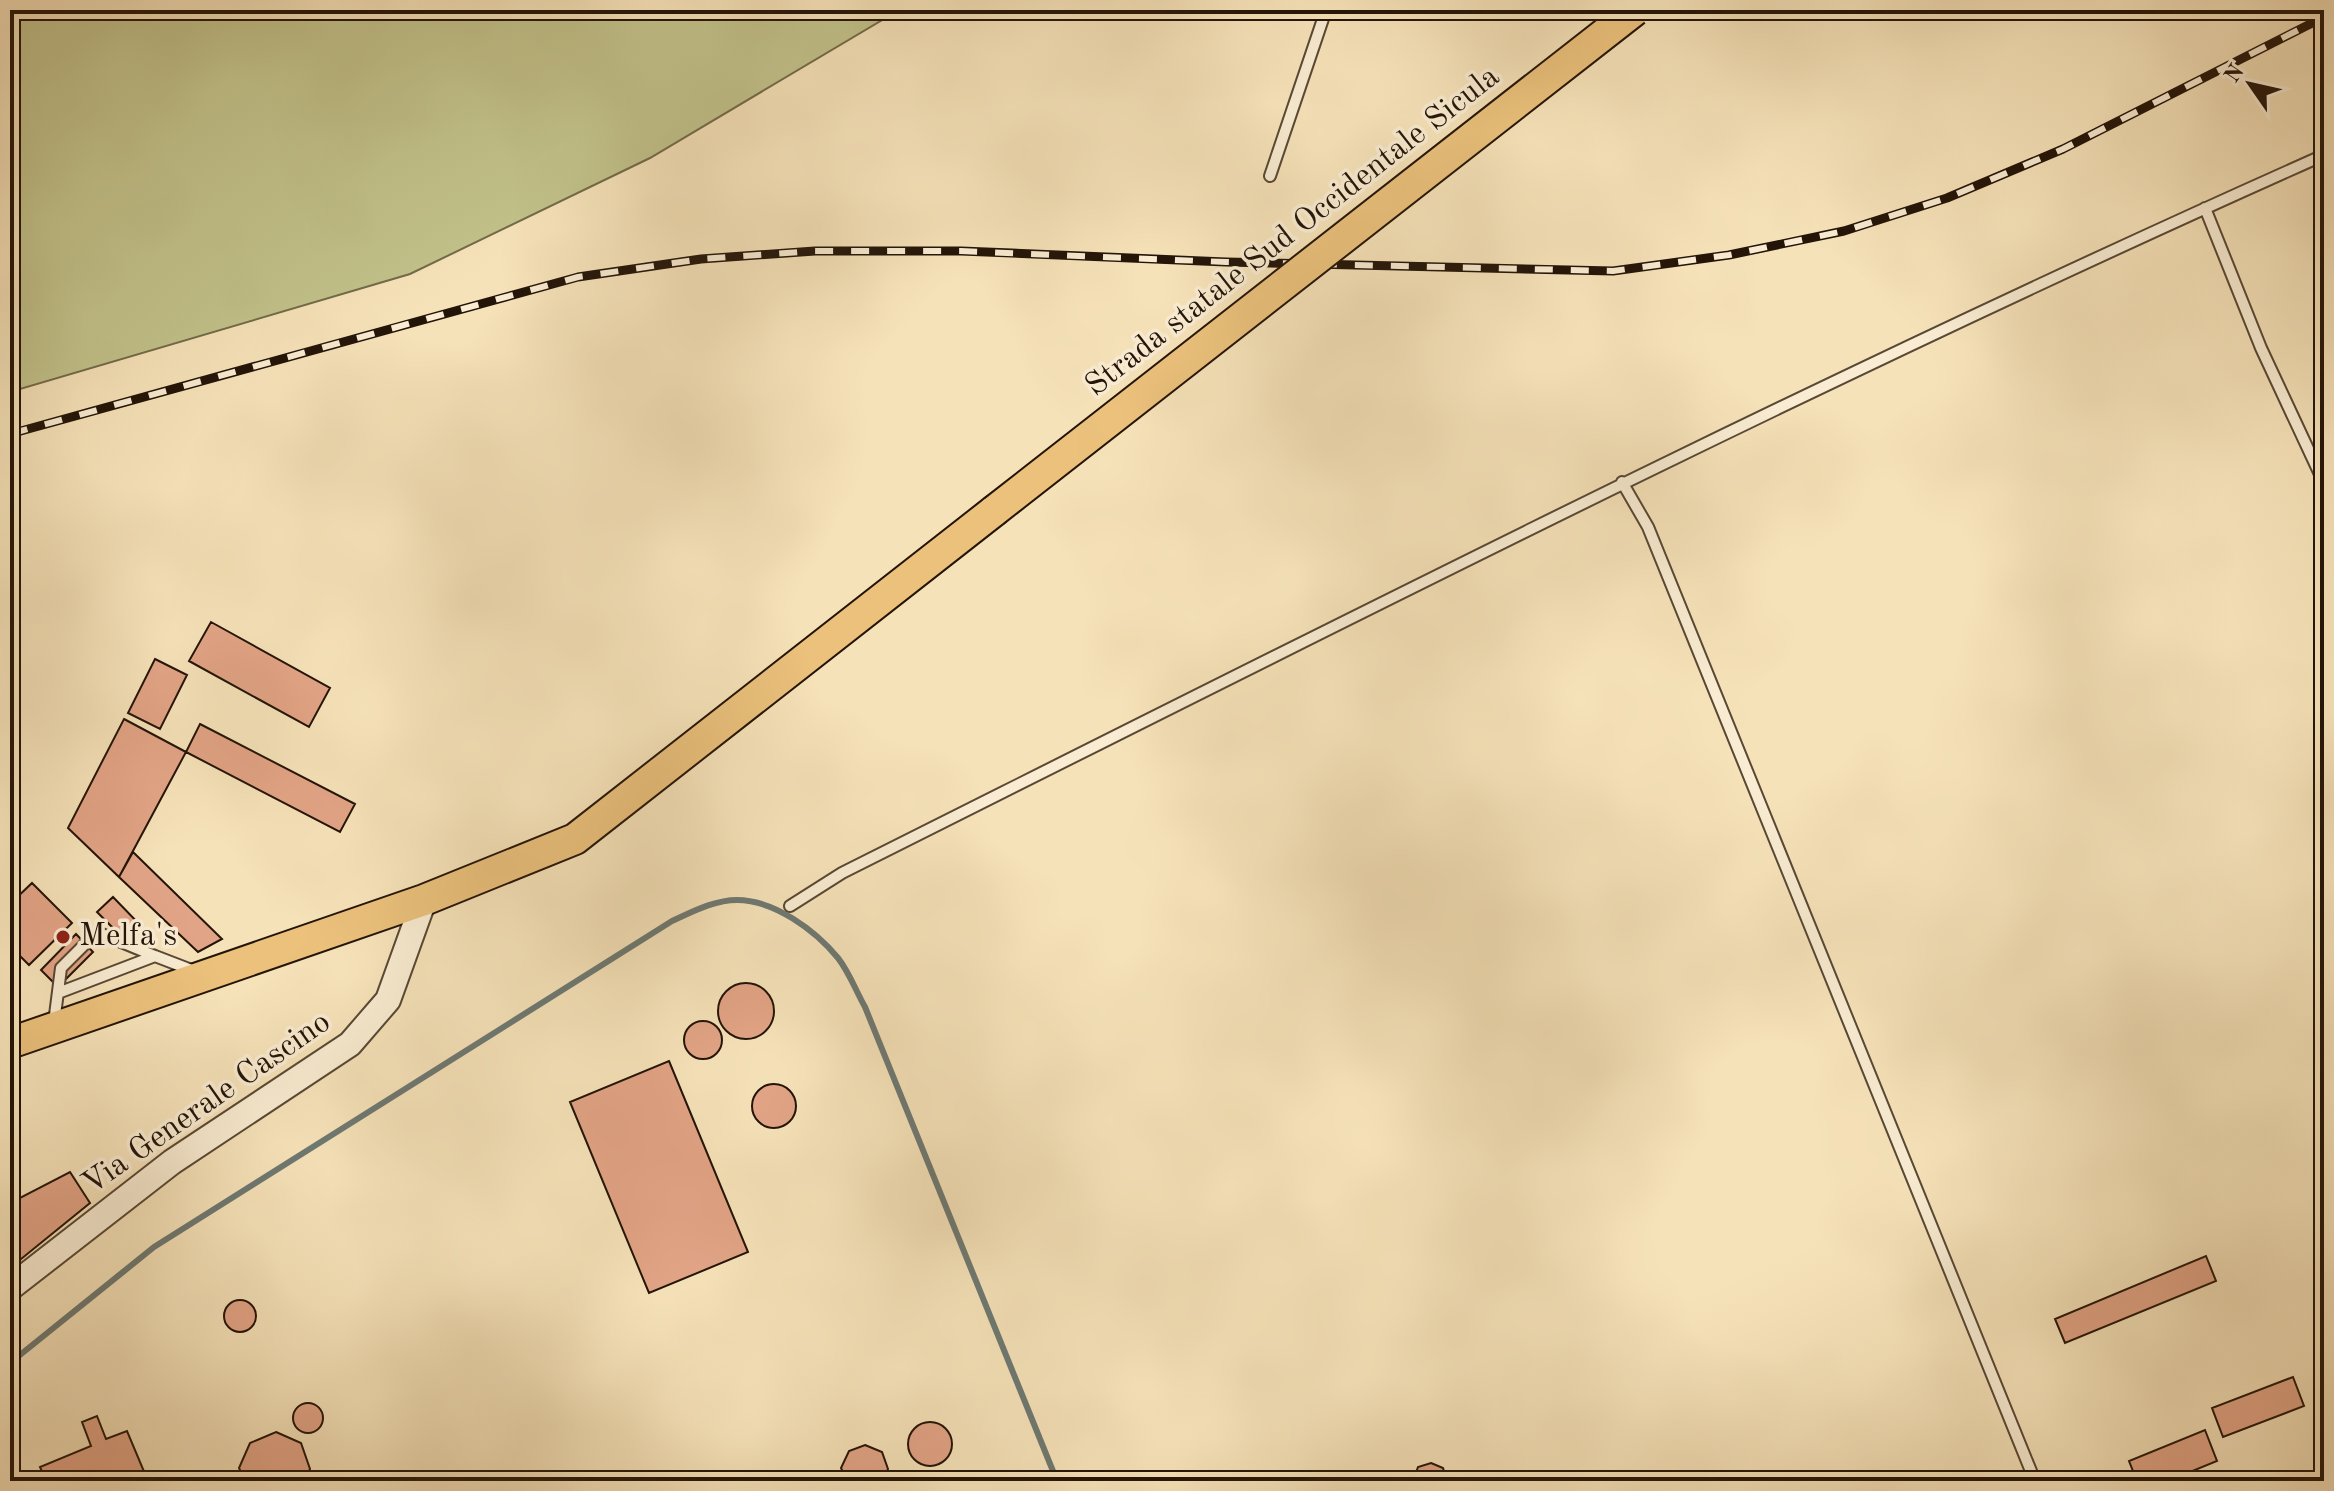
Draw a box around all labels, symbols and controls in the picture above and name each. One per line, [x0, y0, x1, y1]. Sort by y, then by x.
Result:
north arrow [2210, 44, 2290, 124]
street label: Strada statale Sud Occidentale Sicula [1080, 61, 1506, 403]
text: N [2221, 61, 2249, 87]
place label: Melfa's [79, 921, 177, 953]
marker: Melfa's [54, 928, 72, 946]
street label: Via Generale Cascino [77, 1006, 337, 1202]

